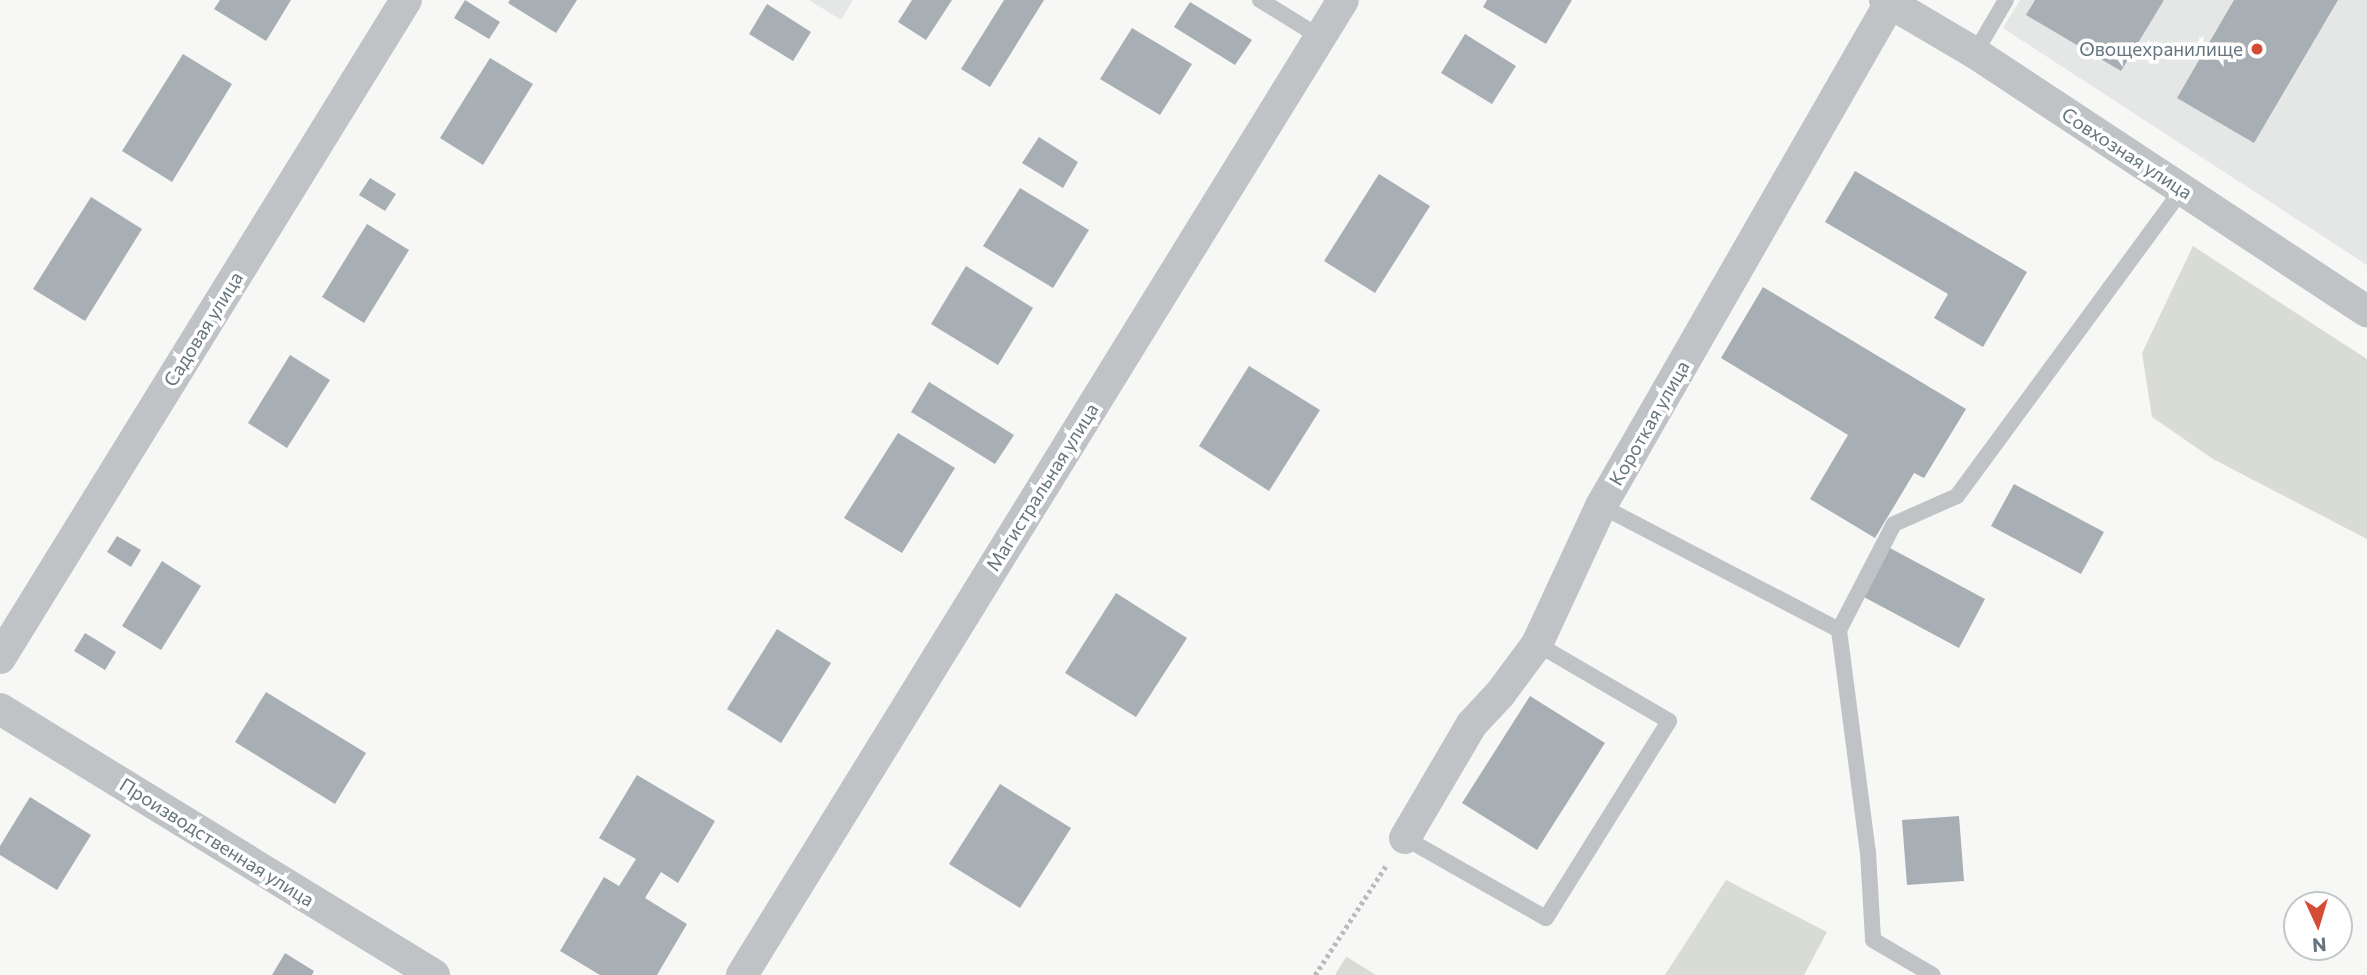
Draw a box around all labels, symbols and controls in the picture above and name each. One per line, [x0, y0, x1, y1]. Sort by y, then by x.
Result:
place label: Овощехранилище [2079, 38, 2243, 60]
marker: Овощехранилище [2249, 41, 2265, 57]
street label: Совхозная улица [2058, 102, 2196, 204]
street label: Садовая улица [159, 267, 247, 391]
street label: Короткая улица [1604, 357, 1694, 489]
street label: Магистральная улица [981, 399, 1103, 575]
street label: Производственная улица [116, 773, 318, 911]
north arrow [2283, 891, 2353, 961]
text: N [2311, 933, 2327, 957]

